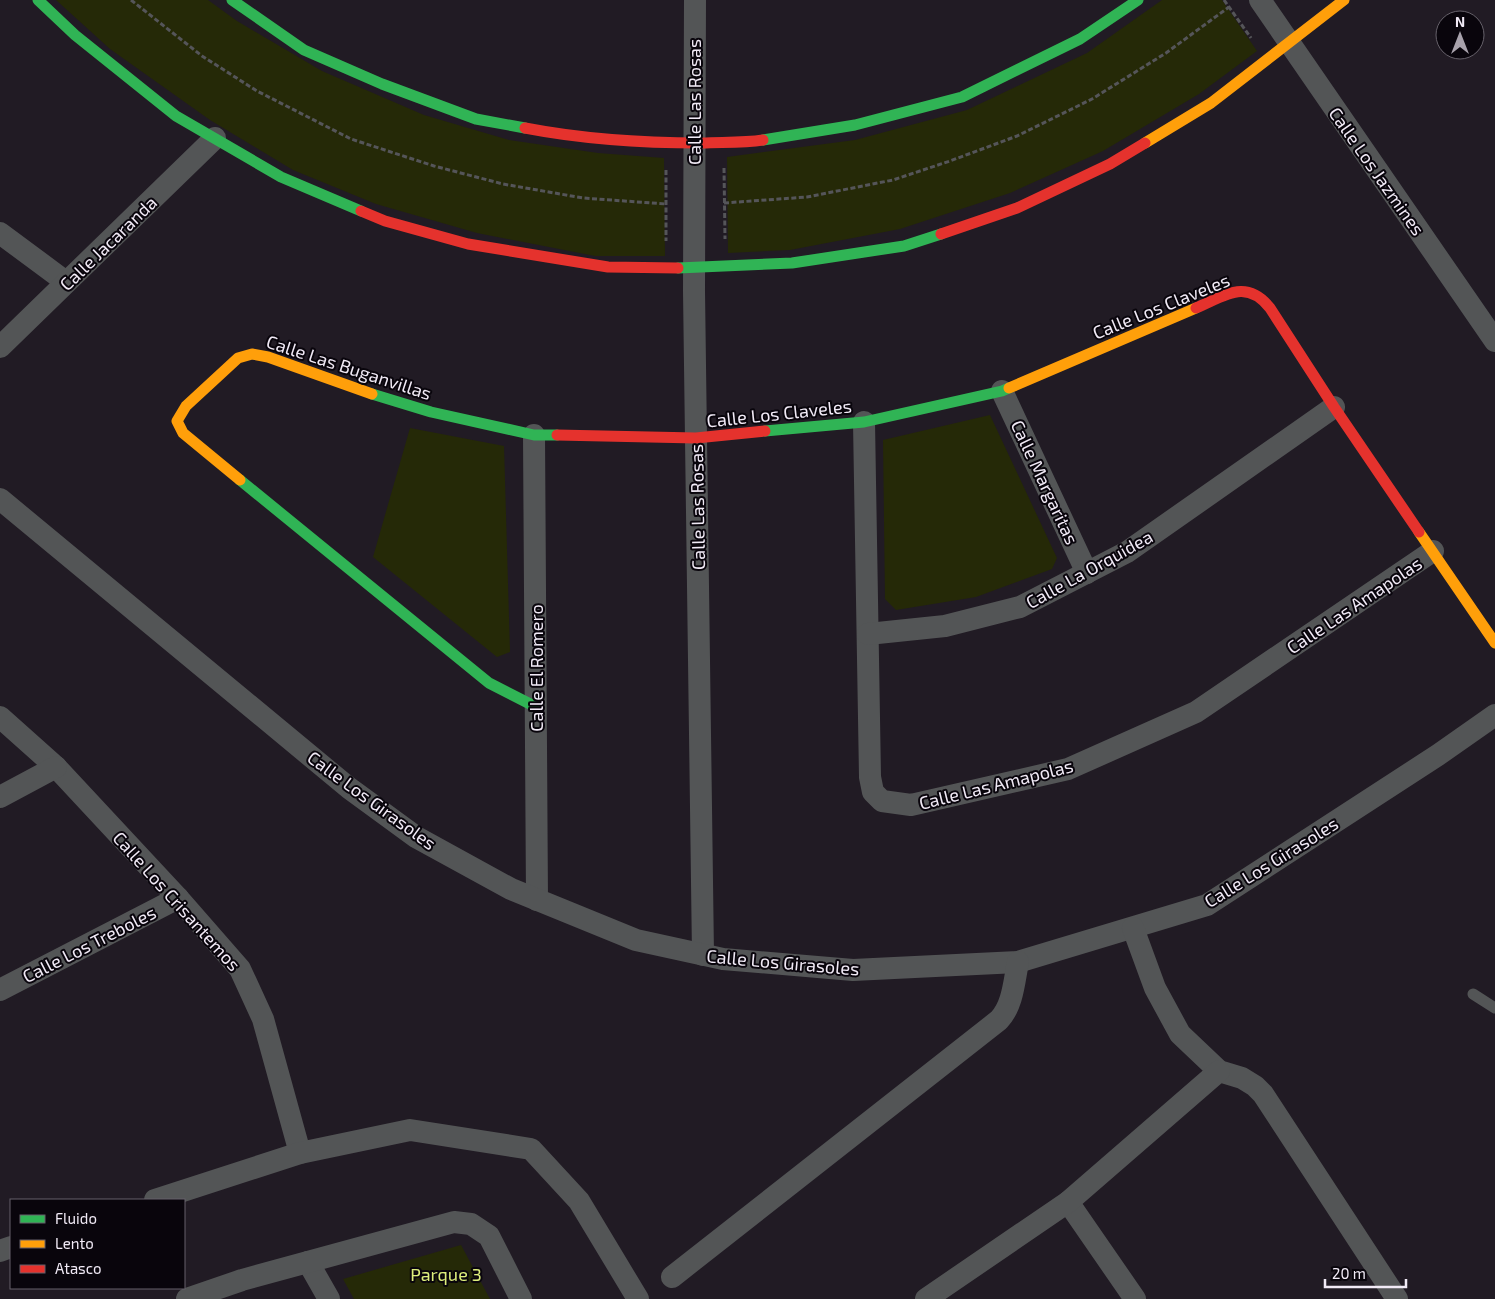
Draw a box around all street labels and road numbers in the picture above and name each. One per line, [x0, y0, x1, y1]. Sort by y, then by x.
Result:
street label: Calle Las Rosas [683, 39, 705, 165]
street label: Calle Los Jazmines [1325, 103, 1429, 239]
street label: Calle Jacaranda [55, 191, 161, 295]
street label: Calle Los Claveles [1089, 268, 1233, 344]
street label: Calle Las Buganvillas [264, 330, 434, 404]
street label: Calle Los Claveles [705, 394, 853, 432]
street label: Calle Margaritas [1007, 416, 1083, 548]
street label: Calle Las Rosas [685, 444, 709, 570]
street label: Calle La Orquidea [1022, 525, 1156, 613]
street label: Calle Las Amapolas [1282, 552, 1426, 658]
street label: Calle El Romero [525, 604, 547, 732]
street label: Calle Los Girasoles [303, 746, 441, 854]
street label: Calle Las Amapolas [917, 754, 1075, 814]
street label: Calle Los Girasoles [1200, 812, 1342, 912]
street label: Calle Los Crisantemos [109, 827, 245, 975]
street label: Calle Los Treboles [19, 901, 159, 987]
street label: Calle Los Girasoles [706, 944, 860, 980]

